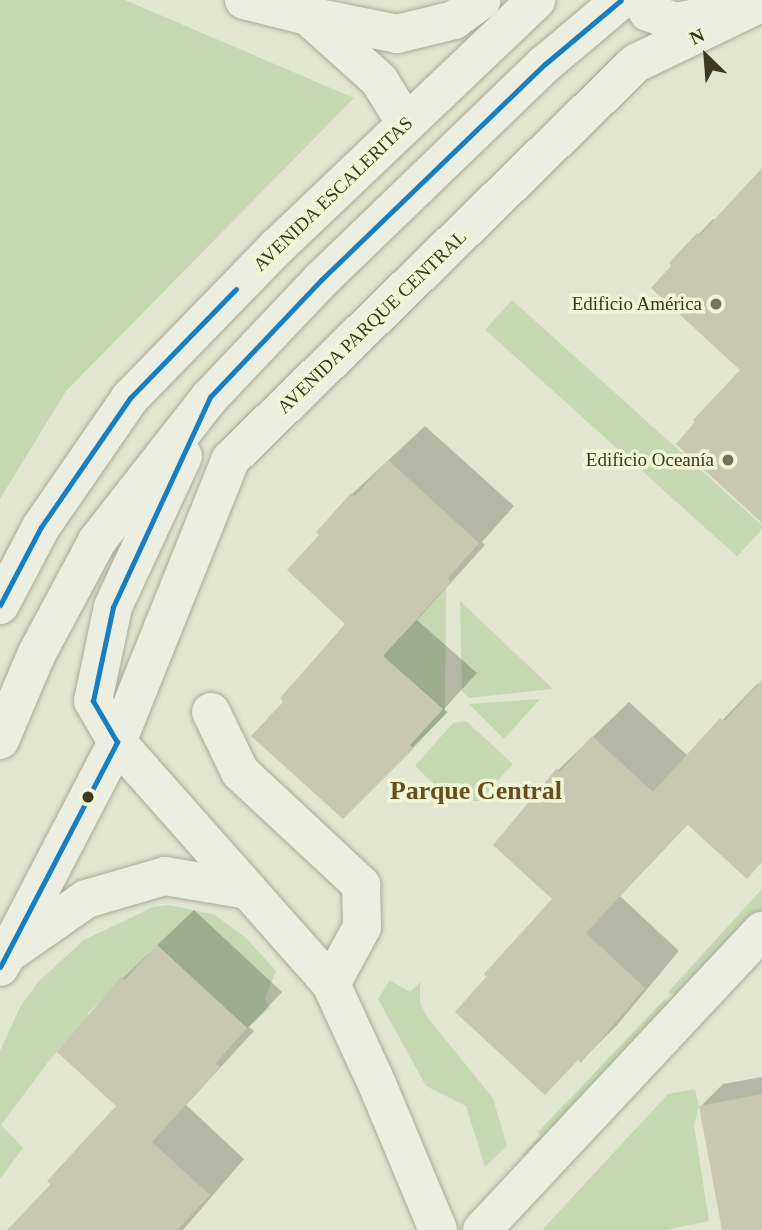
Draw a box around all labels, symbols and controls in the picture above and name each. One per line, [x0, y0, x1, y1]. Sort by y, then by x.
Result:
north arrow [671, 21, 741, 91]
text: N [686, 24, 708, 49]
street label: AVENIDA ESCALERITAS [248, 111, 418, 277]
street label: AVENIDA PARQUE CENTRAL [272, 225, 472, 419]
place label: Edificio América [571, 293, 702, 315]
marker: Edificio América [708, 296, 724, 312]
place label: Edificio Oceanía [586, 449, 714, 471]
marker: Edificio Oceanía [720, 452, 736, 468]
district label: Parque Central [390, 775, 562, 807]
unlabelled marker [81, 790, 95, 804]

